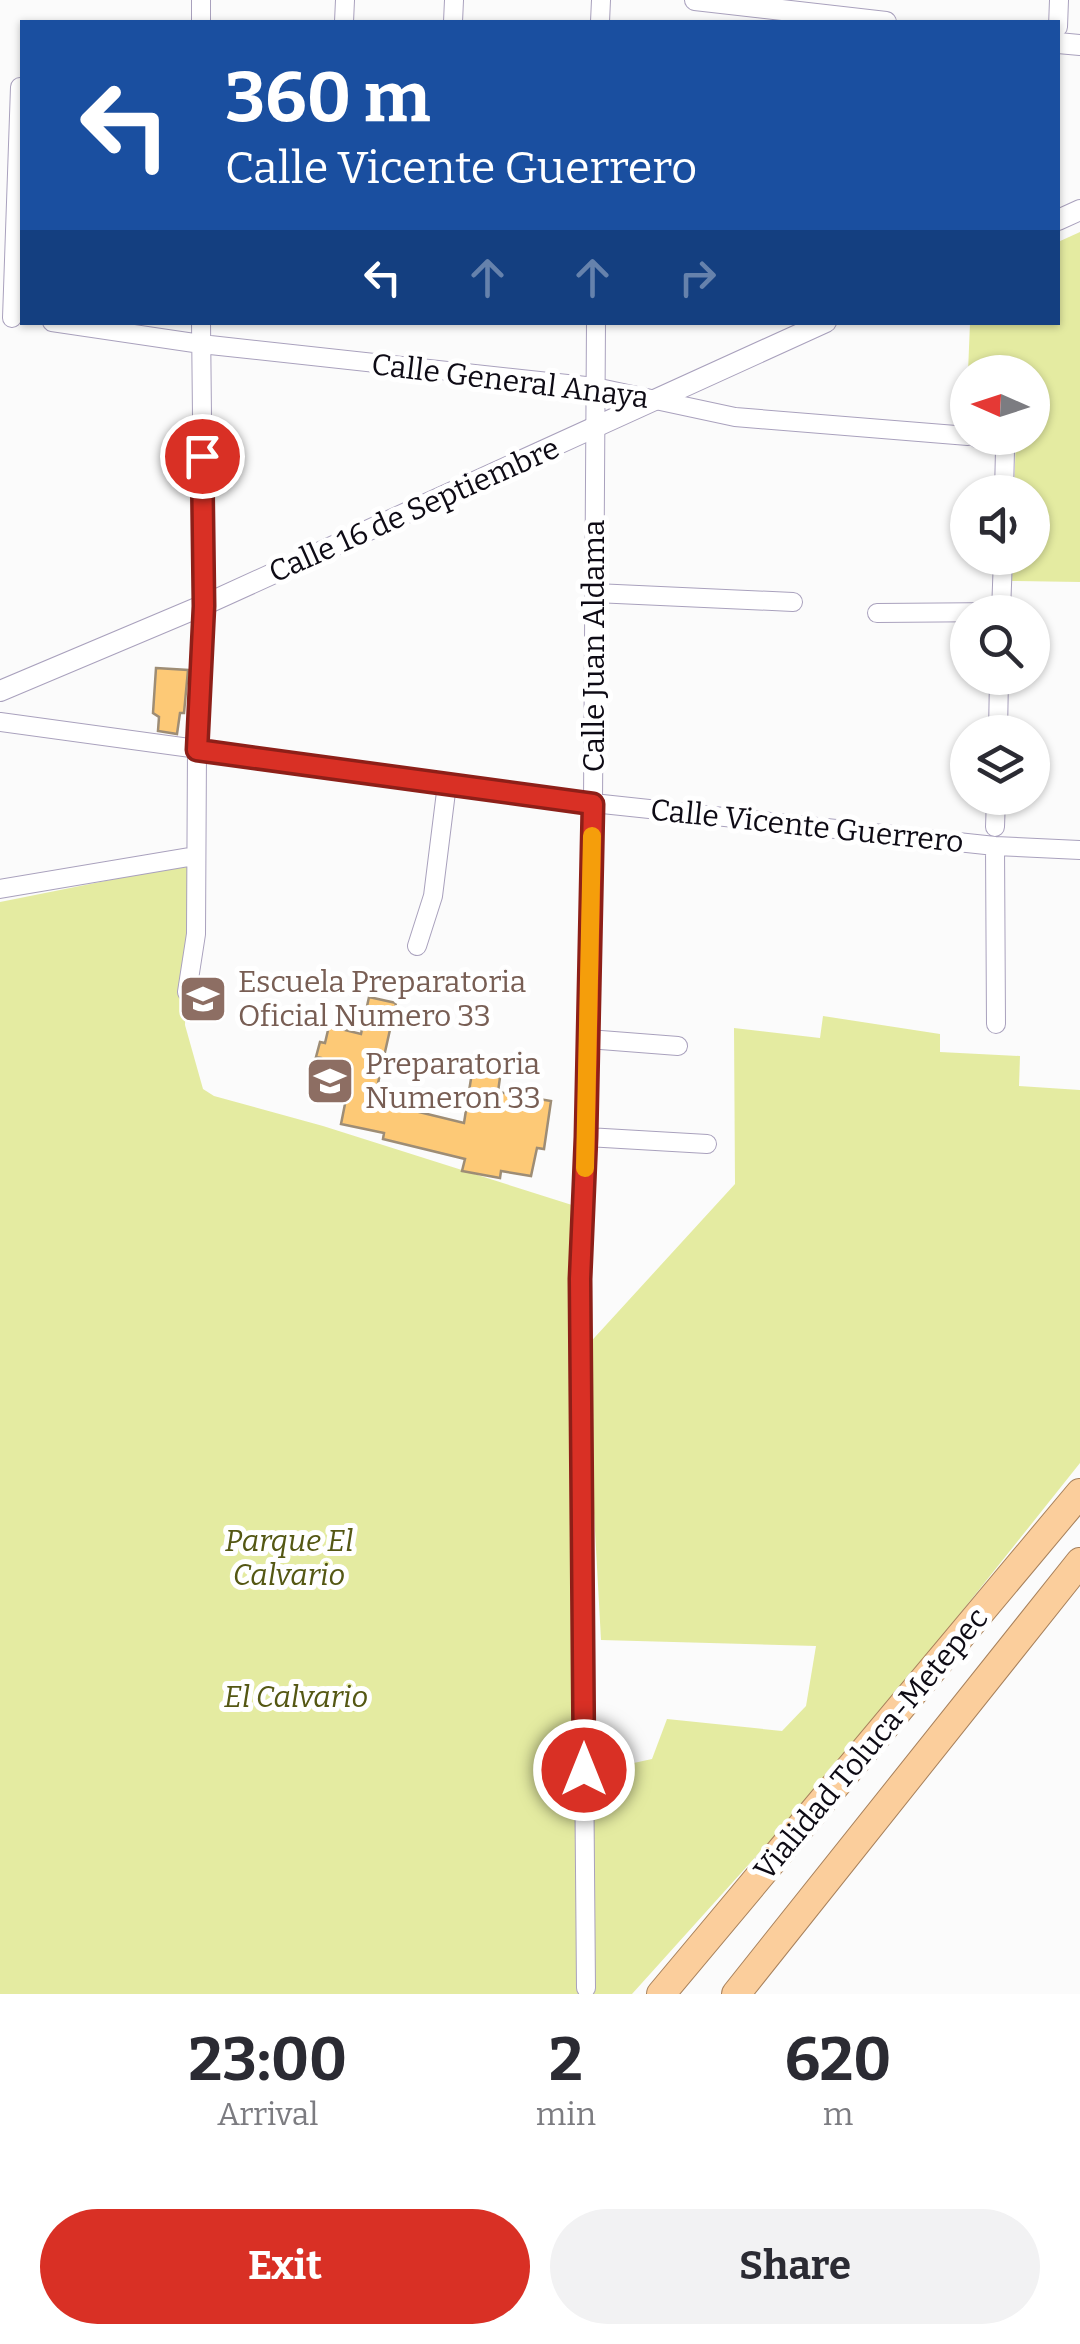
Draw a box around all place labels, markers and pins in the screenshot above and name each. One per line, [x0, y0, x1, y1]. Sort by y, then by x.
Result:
pin [160, 414, 245, 499]
place label: Escuela Preparatoria Oficial Numero 33 [238, 964, 526, 1034]
school or university icon: Escuela Preparatoria Oficial Numero 33 [177, 973, 229, 1025]
place label: Preparatoria Numeron 33 [365, 1046, 541, 1116]
school or university icon: Preparatoria Numeron 33 [304, 1055, 356, 1107]

